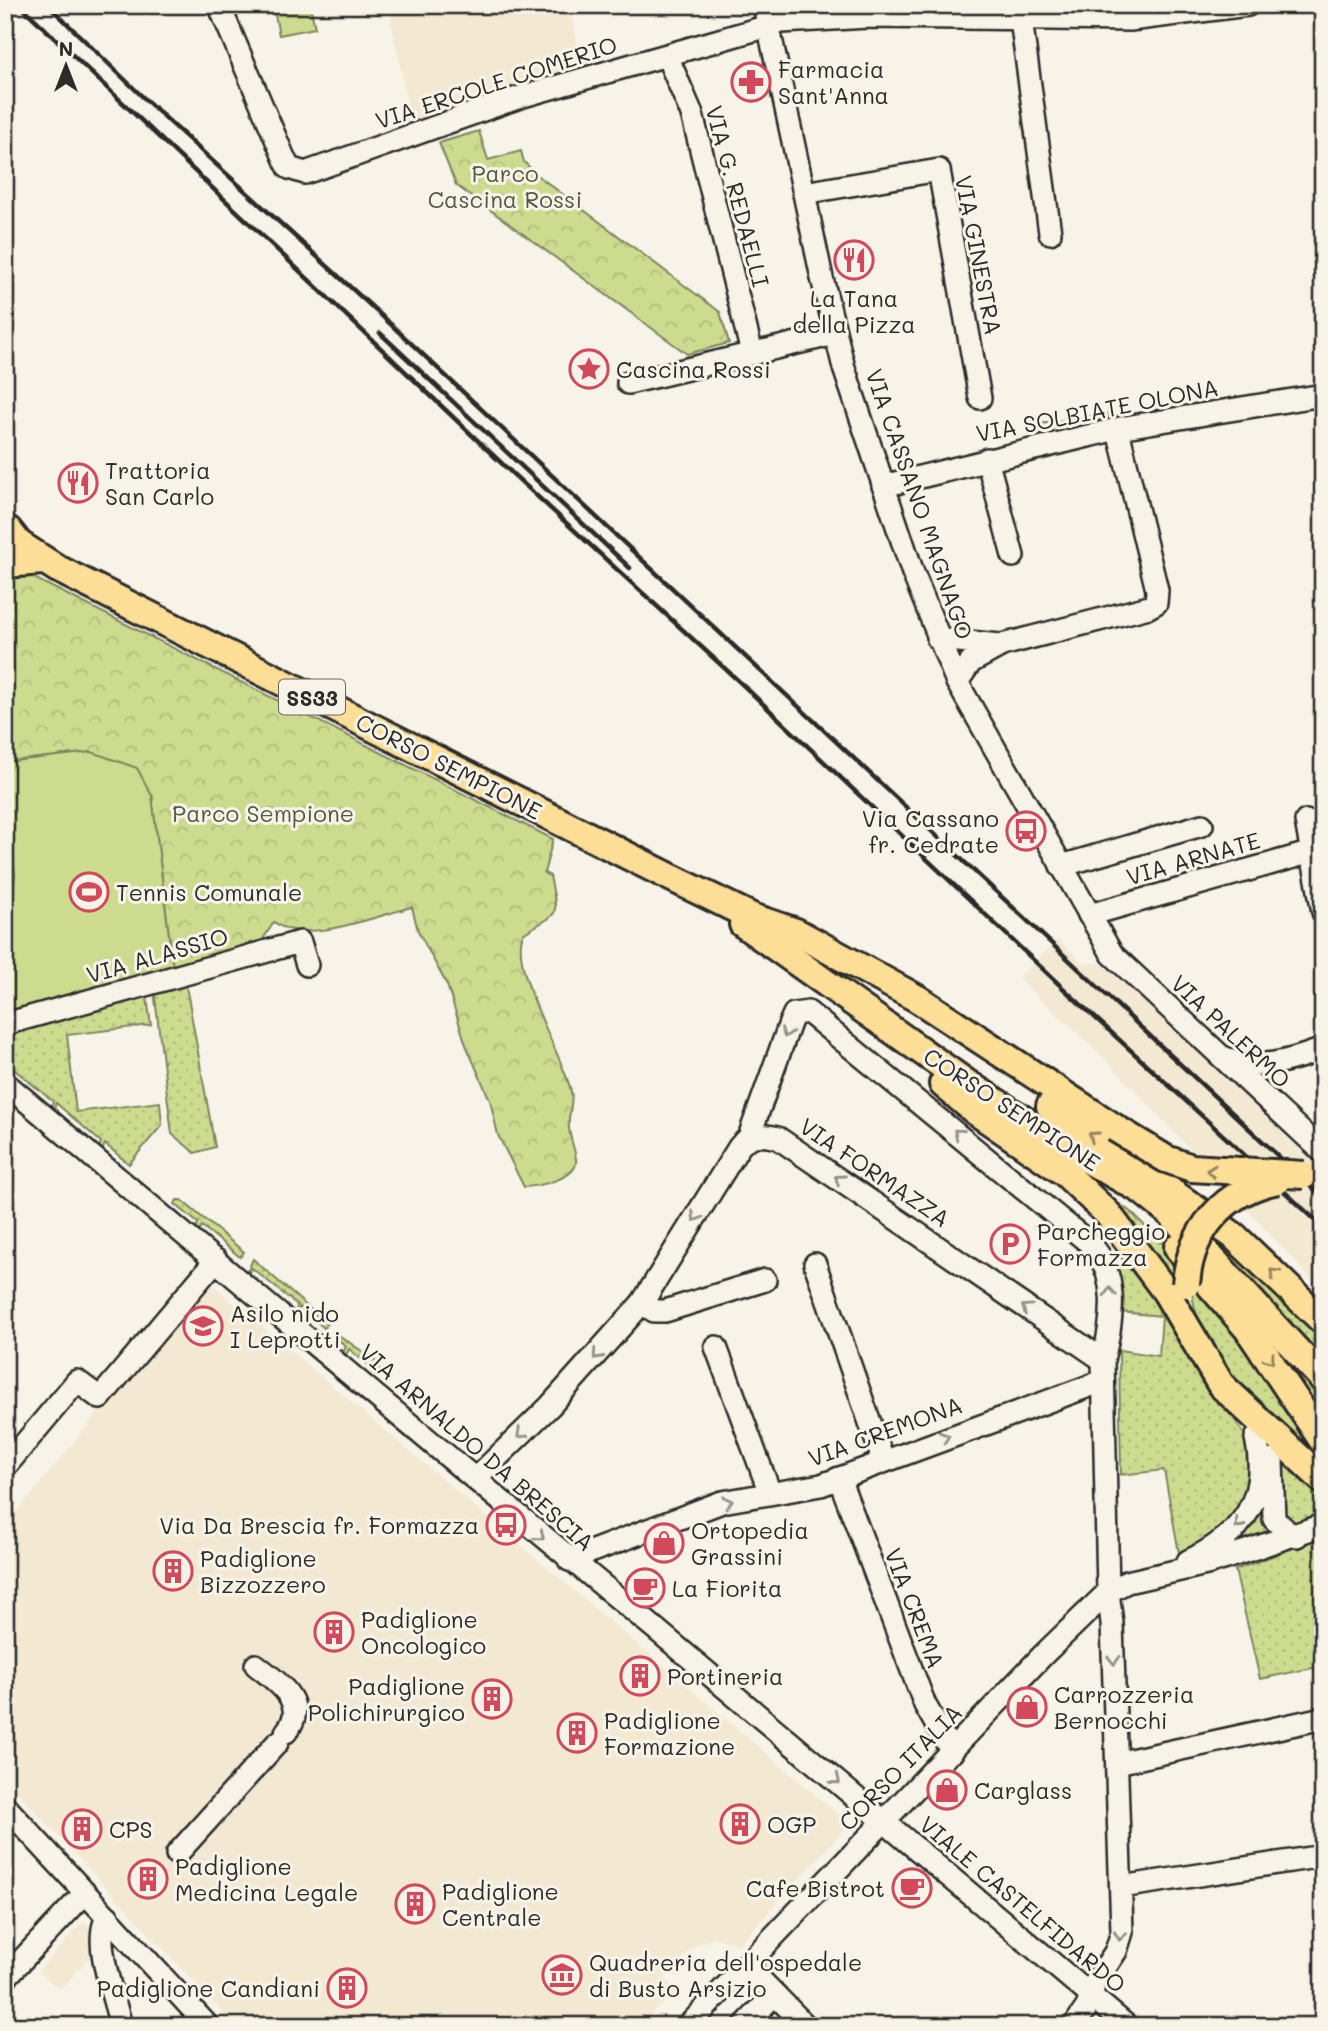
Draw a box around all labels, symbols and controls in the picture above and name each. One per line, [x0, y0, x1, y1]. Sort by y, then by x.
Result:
street label: VIA ERCOLE COMERIO [371, 29, 621, 135]
north arrow [32, 32, 102, 102]
text: N [59, 36, 73, 61]
place label: Farmacia Sant'Anna [778, 54, 889, 110]
pharmacy icon: Farmacia Sant'Anna [730, 61, 772, 103]
street label: VIA G. REDAELLI [699, 102, 777, 290]
park label: Parco Cascina Rossi [428, 158, 582, 214]
street label: VIA GINESTRA [949, 173, 1009, 337]
restaurant icon: La Tana della Pizza [833, 239, 875, 281]
place label: La Tana della Pizza [792, 283, 916, 339]
place icon: Cascina Rossi [568, 348, 610, 390]
place label: Cascina Rossi [616, 354, 771, 384]
street label: VIA CASSANO MAGNAGO [860, 365, 980, 643]
street label: VIA SOLBIATE OLONA [973, 372, 1221, 448]
place label: Trattoria San Carlo [105, 455, 214, 511]
restaurant icon: Trattoria San Carlo [57, 462, 99, 504]
road number: SS33 [279, 680, 345, 714]
street label: CORSO SEMPIONE [351, 706, 547, 826]
park label: Parco Sempione [172, 798, 354, 828]
place label: Via Cassano fr. Cedrate [862, 803, 999, 859]
bus stop icon: Via Cassano fr. Cedrate [1005, 810, 1047, 852]
street label: VIA ARNATE [1123, 825, 1263, 891]
sports icon: Tennis Comunale [68, 871, 110, 913]
place label: Tennis Comunale [116, 877, 302, 907]
street label: VIA ALASSIO [83, 920, 231, 990]
street label: VIA PALERMO [1165, 968, 1297, 1094]
one-way arrow [780, 1026, 794, 1038]
street label: CORSO SEMPIONE [918, 1041, 1106, 1177]
street label: VIA FORMAZZA [794, 1111, 956, 1233]
one-way arrow [953, 1129, 966, 1141]
one-way arrow [1088, 1132, 1101, 1144]
one-way arrow [1205, 1164, 1216, 1179]
one-way arrow [834, 1175, 847, 1187]
one-way arrow [692, 1209, 705, 1222]
place label: Parcheggio Formazza [1037, 1216, 1165, 1272]
parking icon: Parcheggio Formazza [989, 1223, 1031, 1265]
one-way arrow [1269, 1269, 1282, 1282]
one-way arrow [1103, 1287, 1118, 1298]
place label: Asilo nido I Leprotti [230, 1298, 340, 1354]
one-way arrow [1021, 1304, 1034, 1316]
school or university icon: Asilo nido I Leprotti [182, 1305, 224, 1347]
street label: VIA ARNALDO DA BRESCIA [353, 1337, 601, 1557]
one-way arrow [593, 1347, 606, 1360]
one-way arrow [1262, 1351, 1274, 1364]
street label: VIA CREMONA [804, 1389, 966, 1473]
one-way arrow [516, 1425, 529, 1438]
one-way arrow [939, 1432, 951, 1446]
one-way arrow [722, 1495, 734, 1510]
bus stop icon: Via Da Brescia fr. Formazza [485, 1504, 527, 1546]
place label: Via Da Brescia fr. Formazza [159, 1510, 479, 1540]
place label: Ortopedia Grassini [691, 1515, 809, 1571]
one-way arrow [1235, 1516, 1247, 1529]
shop icon: Ortopedia Grassini [643, 1522, 685, 1564]
one-way arrow [532, 1528, 545, 1540]
place label: Padiglione Bizzozzero [200, 1543, 326, 1599]
street label: VIA CREMA [878, 1543, 952, 1673]
building icon: Padiglione Bizzozzero [152, 1550, 194, 1592]
cafe icon: La Fiorita [624, 1567, 666, 1609]
place label: La Fiorita [672, 1573, 782, 1603]
place label: Padiglione Oncologico [361, 1604, 486, 1660]
building icon: Padiglione Oncologico [313, 1611, 355, 1653]
building icon: Portineria [619, 1655, 661, 1697]
one-way arrow [1106, 1655, 1121, 1666]
place label: Portineria [667, 1661, 783, 1691]
place label: Padiglione Polichirurgico [308, 1671, 465, 1727]
building icon: Padiglione Polichirurgico [471, 1678, 513, 1720]
place label: Carrozzeria Bernocchi [1054, 1679, 1194, 1735]
shop icon: Carrozzeria Bernocchi [1006, 1686, 1048, 1728]
street label: CORSO ITALIA [832, 1697, 968, 1837]
place label: Padiglione Formazione [604, 1705, 735, 1761]
building icon: Padiglione Formazione [556, 1712, 598, 1754]
shop icon: Carglass [926, 1769, 968, 1811]
one-way arrow [828, 1772, 841, 1784]
place label: Carglass [974, 1775, 1072, 1805]
building icon: OGP [719, 1803, 761, 1845]
building icon: CPS [61, 1808, 103, 1850]
place label: OGP [767, 1809, 816, 1839]
street label: VIALE CASTELFIDARDO [914, 1809, 1132, 1999]
place label: CPS [109, 1814, 152, 1844]
place label: Padiglione Medicina Legale [175, 1851, 358, 1907]
building icon: Padiglione Medicina Legale [127, 1858, 169, 1900]
cafe icon: Cafe Bistrot [891, 1867, 933, 1909]
place label: Cafe Bistrot [746, 1873, 885, 1903]
place label: Padiglione Centrale [442, 1876, 559, 1932]
building icon: Padiglione Centrale [394, 1883, 436, 1925]
one-way arrow [1112, 1930, 1127, 1942]
place label: Quadreria dell'ospedale di Busto Arsizio [589, 1947, 862, 2003]
museum icon: Quadreria dell'ospedale di Busto Arsizio [541, 1954, 583, 1996]
building icon: Padiglione Candiani [326, 1967, 368, 2009]
place label: Padiglione Candiani [97, 1973, 320, 2003]

